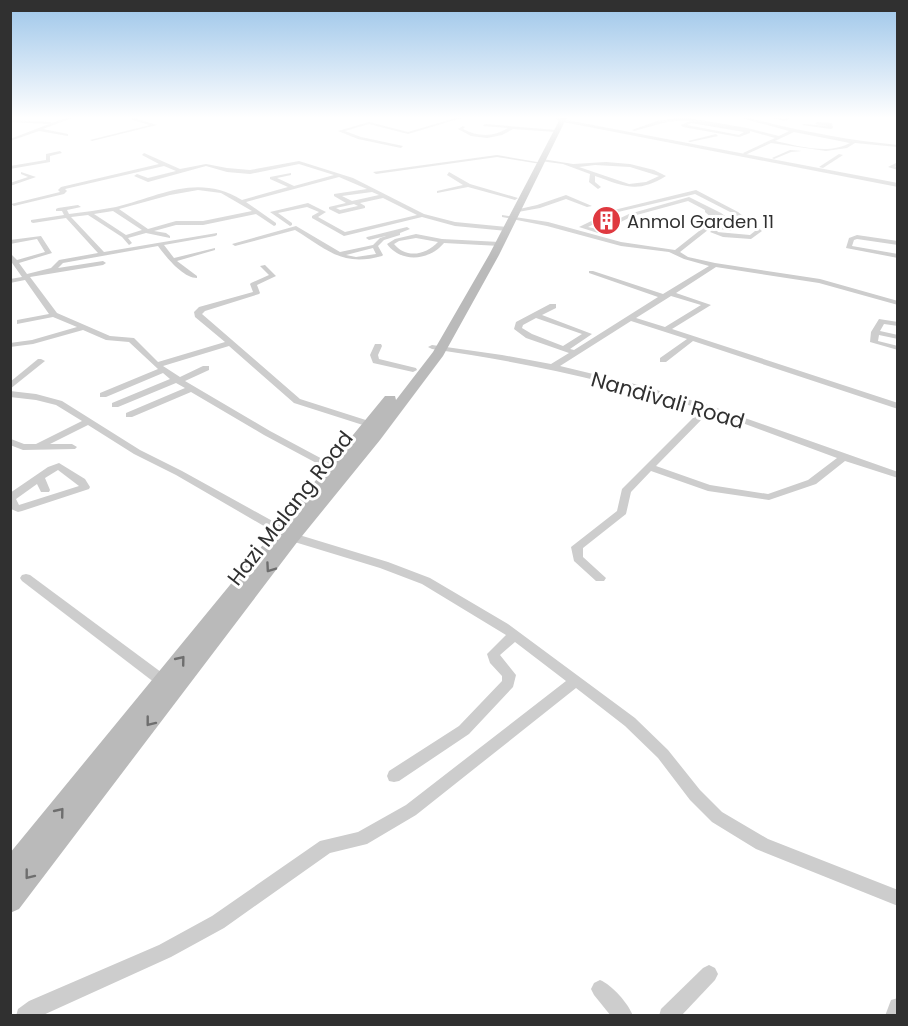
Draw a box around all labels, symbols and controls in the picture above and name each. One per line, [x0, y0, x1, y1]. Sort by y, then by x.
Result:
building icon: Anmol Garden 11 [590, 205, 622, 237]
place label: Anmol Garden 11 [627, 209, 774, 234]
street label: Nandivali Road [588, 364, 748, 436]
street label: Hazi Malang Road [221, 425, 359, 591]
one-way arrow [266, 562, 277, 573]
one-way arrow [174, 656, 185, 667]
one-way arrow [146, 715, 157, 726]
one-way arrow [53, 808, 64, 819]
one-way arrow [26, 869, 37, 880]

